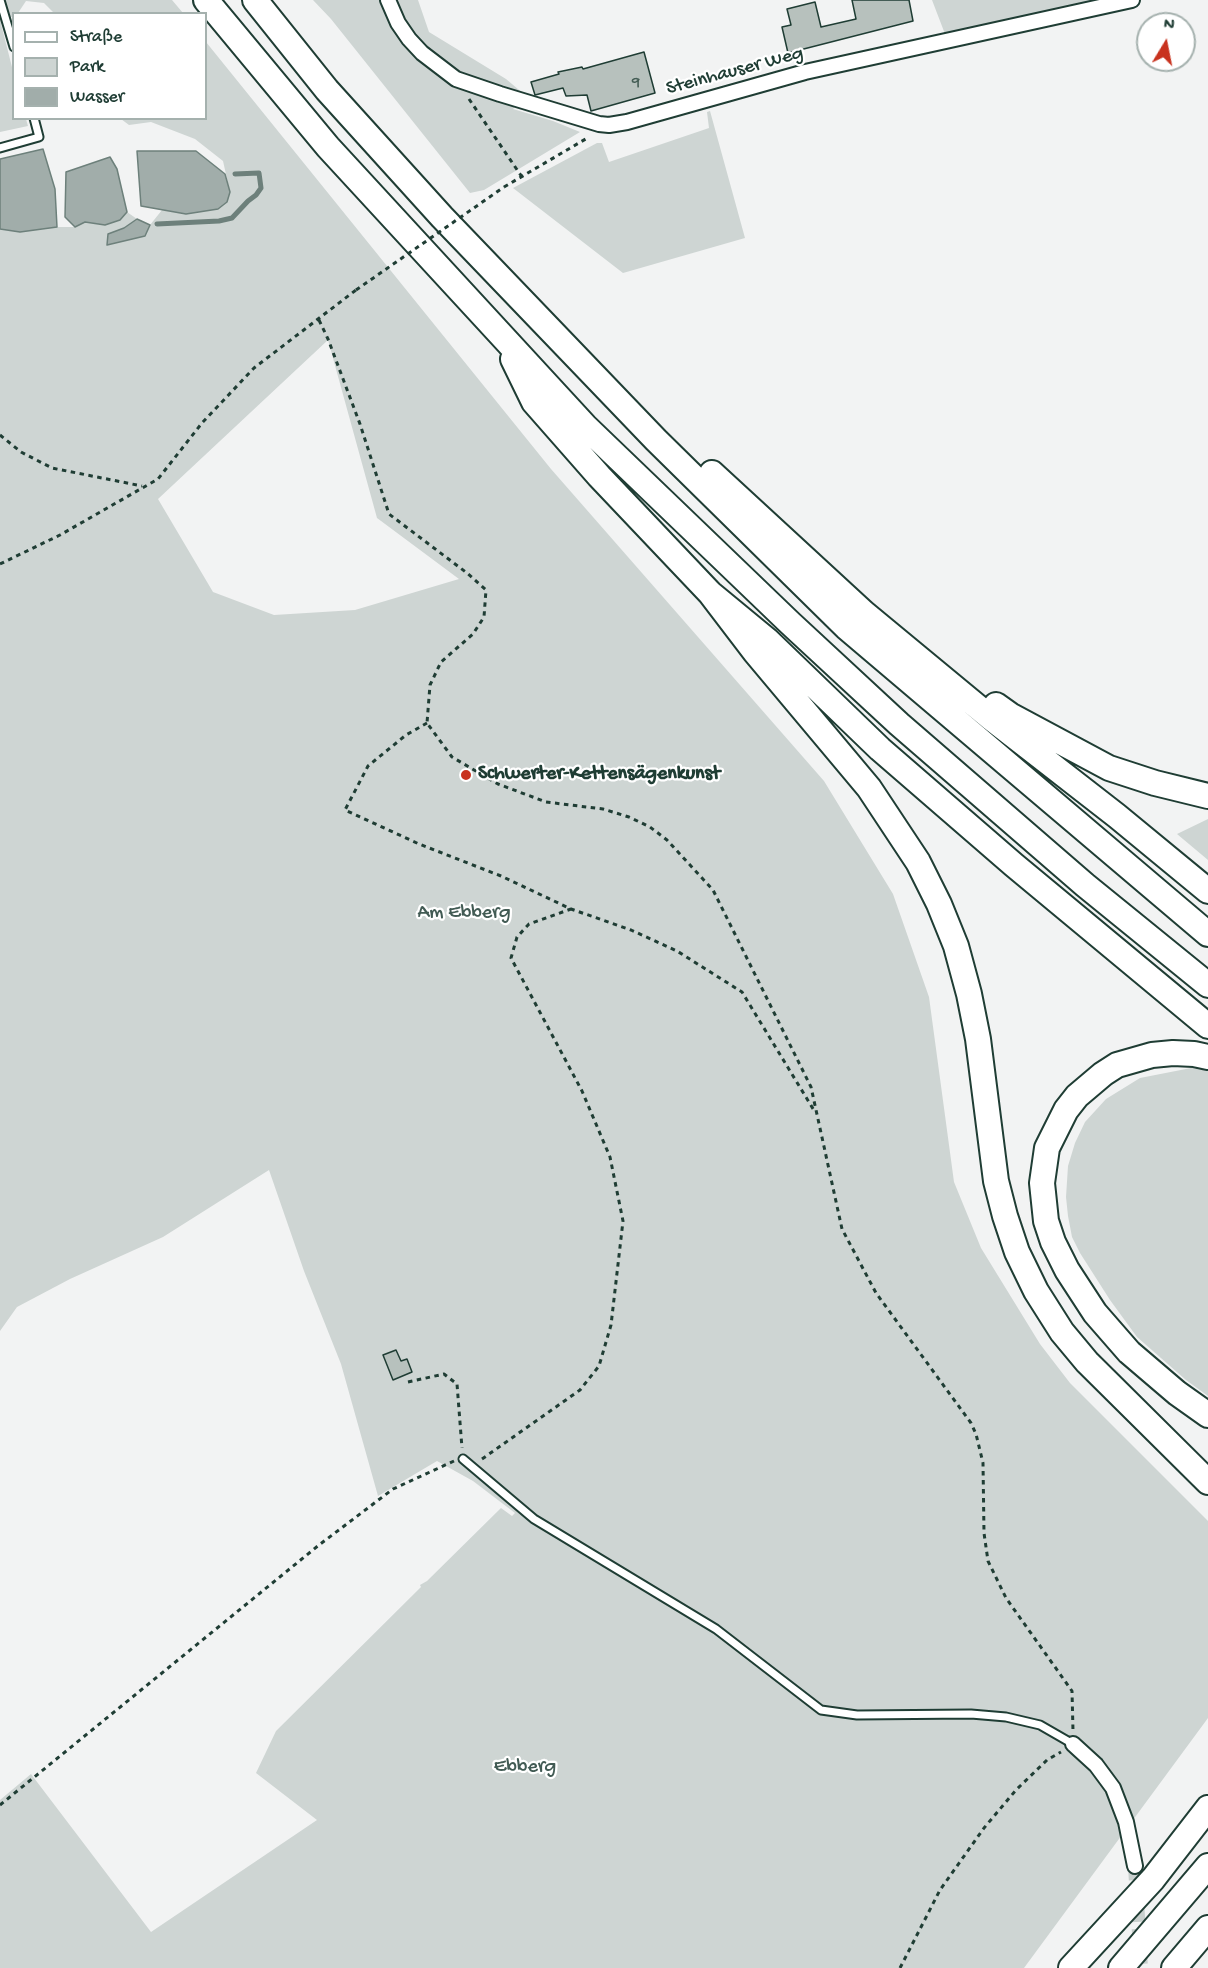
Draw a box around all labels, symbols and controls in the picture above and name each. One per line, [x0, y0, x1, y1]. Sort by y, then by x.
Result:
legend [12, 12, 207, 120]
north arrow [1136, 12, 1196, 72]
text: N [1162, 15, 1176, 36]
text: Straße [70, 27, 122, 48]
street label: Steinhauser Weg [664, 42, 806, 102]
text: Park [70, 57, 104, 78]
house number: 9 [632, 74, 640, 94]
text: Wasser [70, 87, 124, 108]
place label: Schwerter-Kettensägenkunst [478, 763, 720, 787]
marker: Schwerter-Kettensägenkunst [459, 768, 473, 782]
park label: Am Ebberg [417, 902, 511, 926]
park label: Ebberg [494, 1756, 556, 1780]

